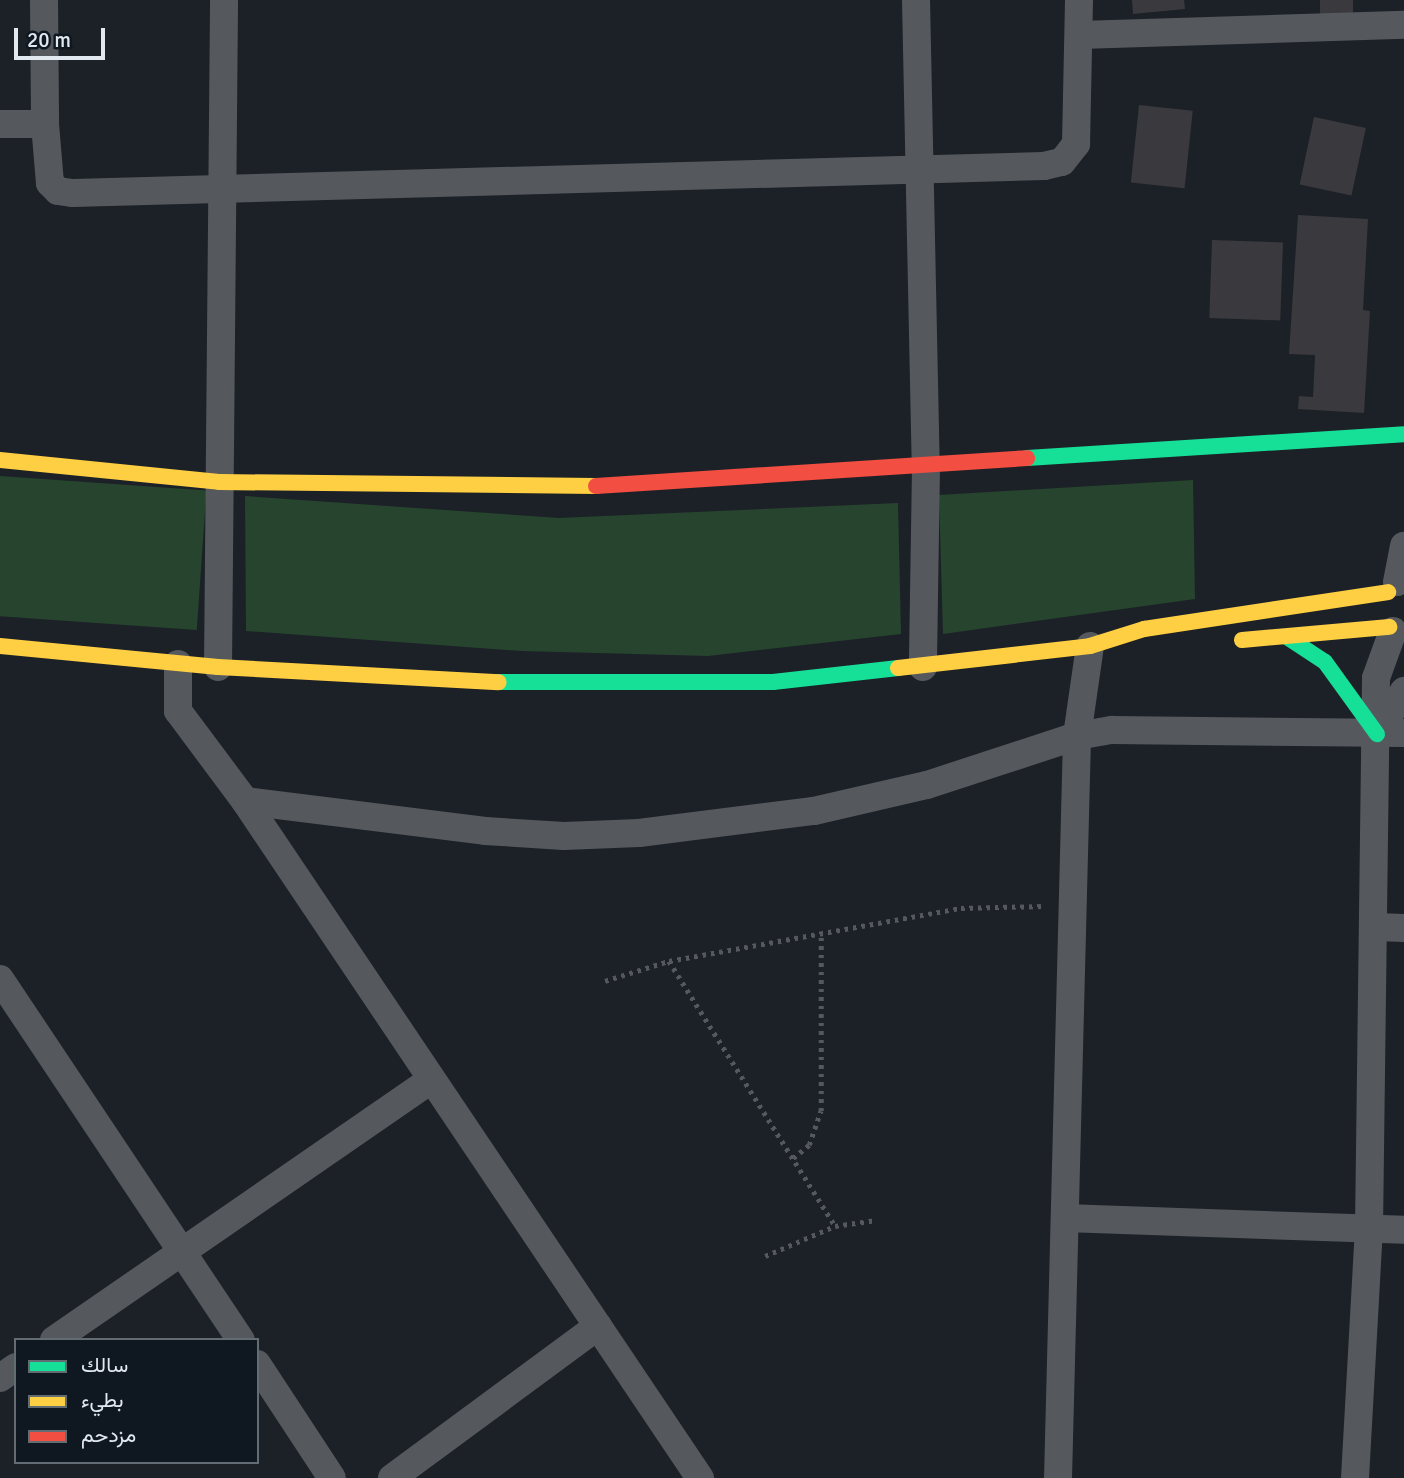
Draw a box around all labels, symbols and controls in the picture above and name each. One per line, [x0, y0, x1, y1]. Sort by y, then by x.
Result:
scale bar [18, 14, 108, 58]
text: 20 m [27, 27, 71, 53]
legend [14, 1338, 259, 1464]
text: سالك [81, 1352, 128, 1378]
text: بطيء [81, 1387, 124, 1413]
text: مزدحم [81, 1422, 136, 1448]

